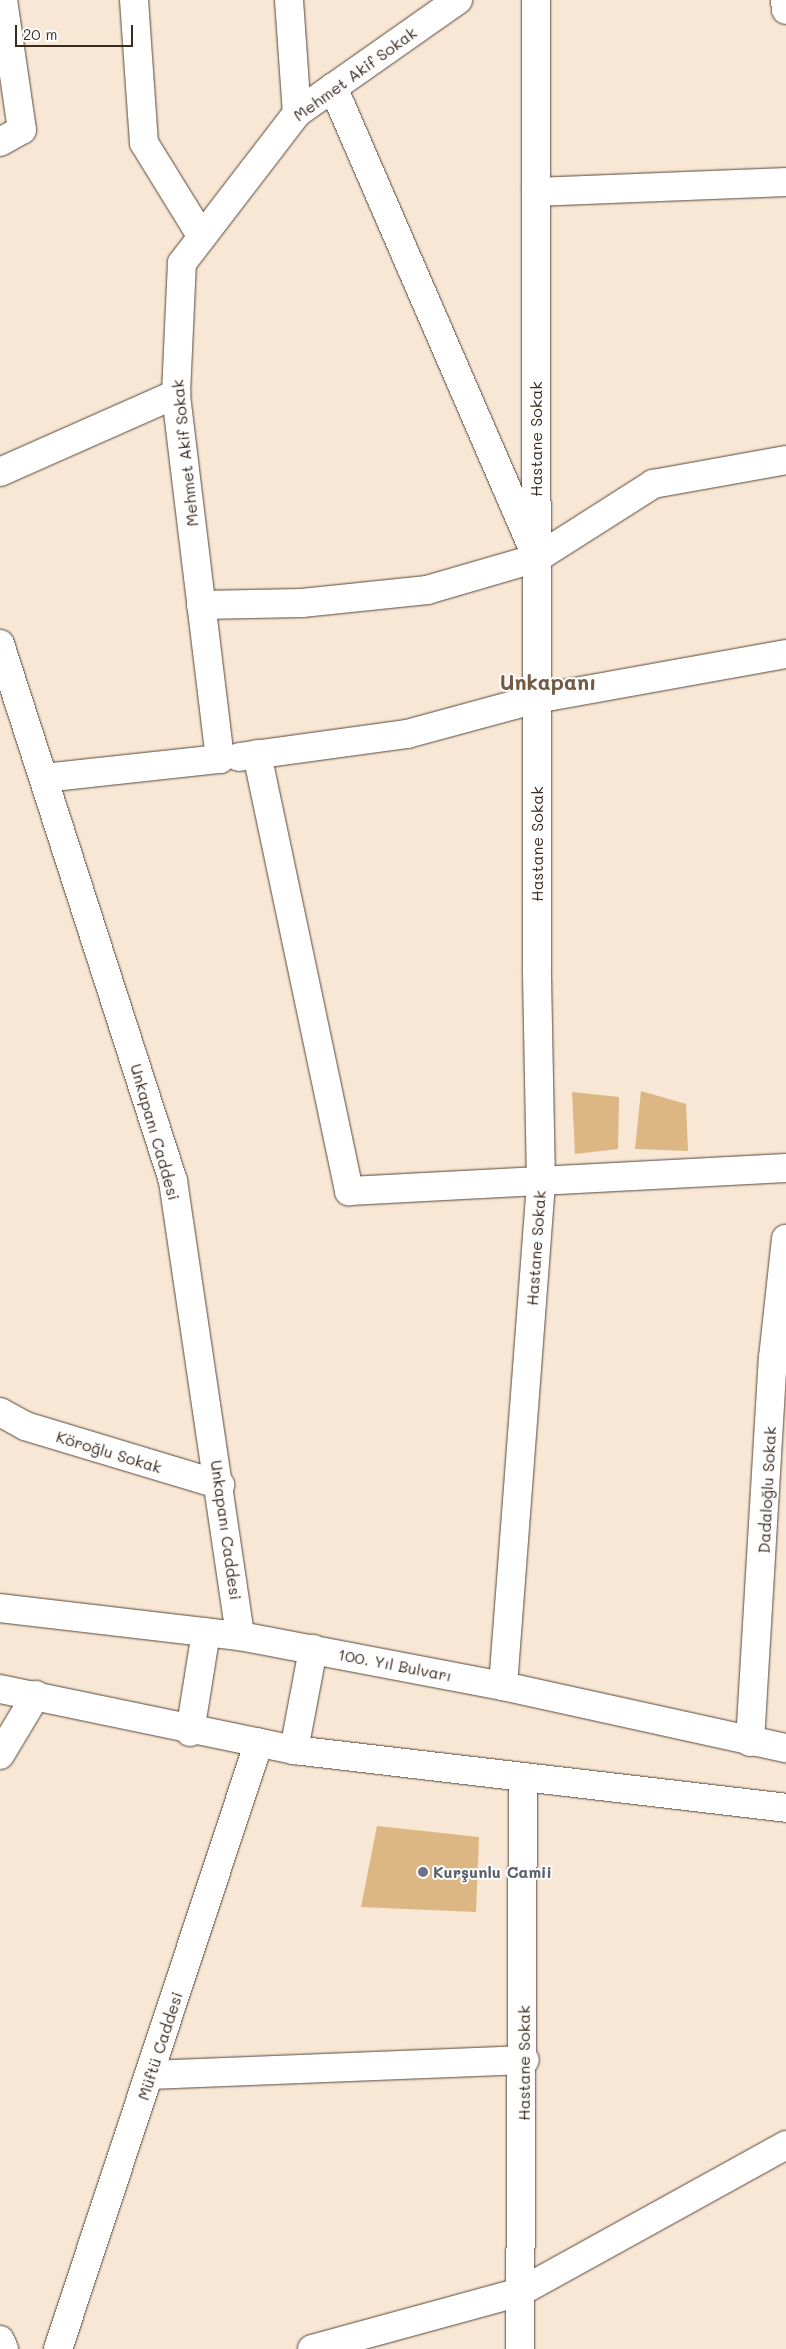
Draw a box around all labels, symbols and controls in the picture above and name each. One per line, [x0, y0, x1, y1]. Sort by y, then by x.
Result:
scale bar [18, 15, 135, 47]
street label: Mehmet Akif Sokak [290, 23, 420, 125]
text: 20 m [23, 24, 57, 44]
street label: Mehmet Akif Sokak [168, 379, 202, 527]
street label: Hastane Sokak [526, 381, 546, 497]
district label: Unkapanı [500, 669, 596, 695]
street label: Hastane Sokak [527, 786, 547, 902]
street label: Unkapanı Caddesi [126, 1062, 184, 1202]
street label: Hastane Sokak [522, 1190, 550, 1306]
street label: Dadaloğlu Sokak [754, 1426, 780, 1554]
street label: Köroğlu Sokak [54, 1427, 164, 1477]
street label: Unkapanı Caddesi [207, 1459, 245, 1601]
street label: 100. Yıl Bulvarı [336, 1645, 454, 1685]
place label: Kurşunlu Camii [433, 1862, 552, 1882]
marker: Kurşunlu Camii [417, 1866, 429, 1878]
street label: Müftü Caddesi [133, 1989, 187, 2103]
street label: Hastane Sokak [514, 2005, 534, 2121]

